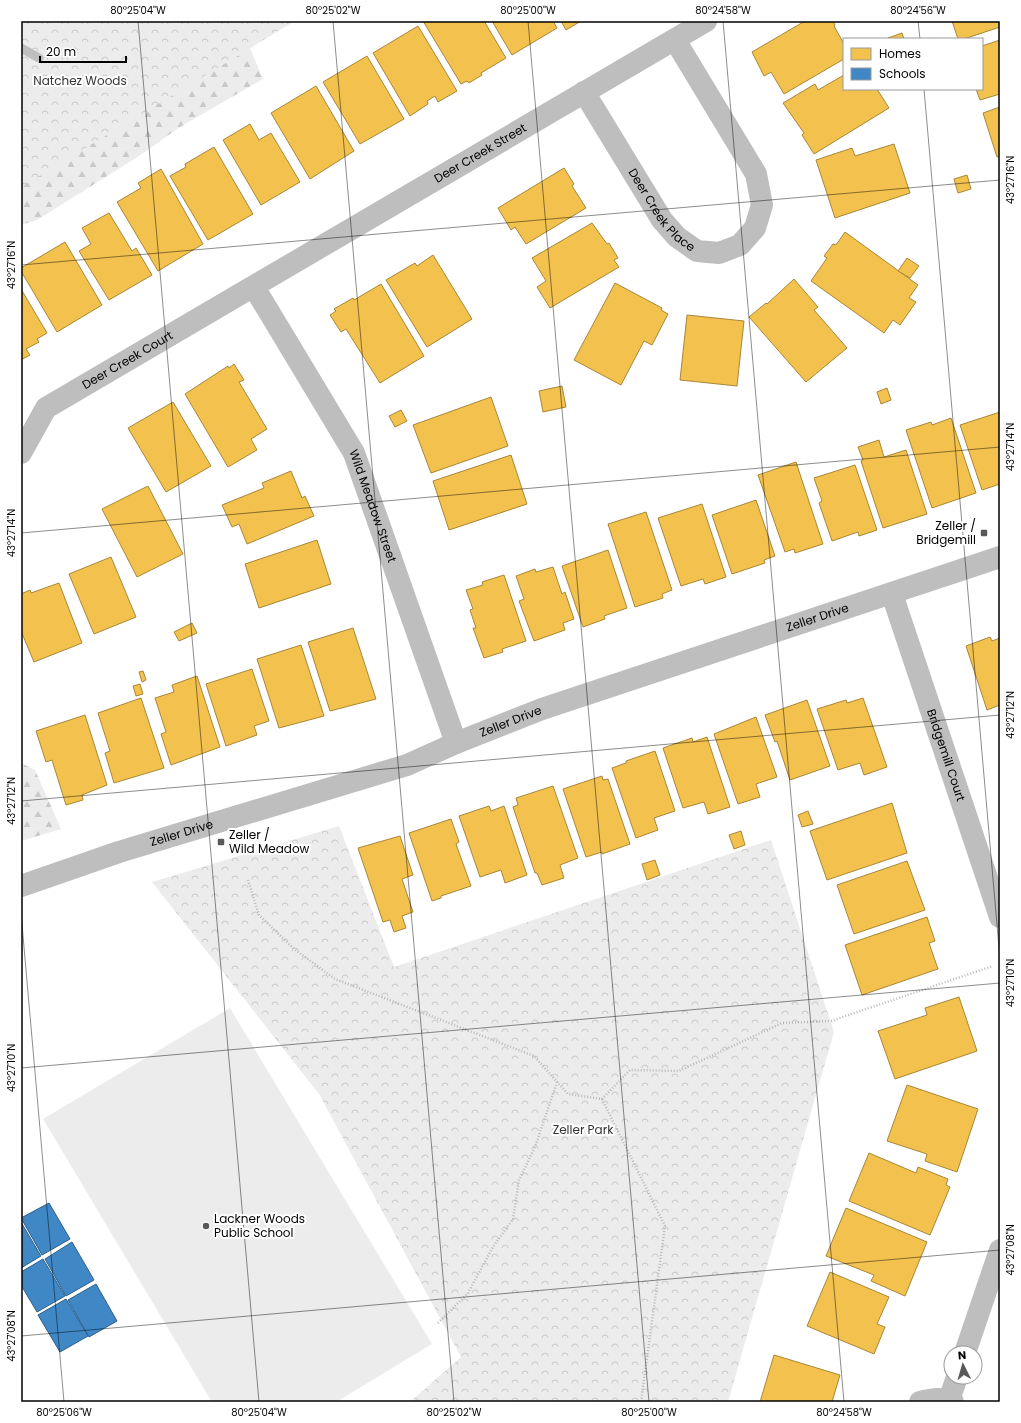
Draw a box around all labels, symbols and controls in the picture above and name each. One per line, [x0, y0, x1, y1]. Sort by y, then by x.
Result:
text: 80°25'04"W [110, 3, 166, 18]
text: 80°25'02"W [305, 3, 361, 18]
text: 80°25'00"W [500, 3, 556, 18]
text: 80°24'58"W [695, 3, 751, 18]
text: 80°24'56"W [890, 3, 946, 18]
scale bar [40, 38, 126, 64]
legend [843, 38, 983, 90]
text: 20 m [46, 43, 76, 60]
text: Homes [879, 45, 921, 62]
text: Schools [879, 65, 926, 82]
park label: Natchez Woods [33, 72, 127, 89]
street label: Deer Creek Street [431, 119, 529, 187]
text: 43°27'16"N [1003, 156, 1018, 204]
street label: Deer Creek Place [625, 165, 699, 255]
text: 43°27'16"N [4, 241, 19, 289]
street label: Deer Creek Court [79, 326, 176, 393]
text: 43°27'14"N [1003, 423, 1018, 471]
street label: Wild Meadow Street [345, 447, 401, 565]
text: 43°27'14"N [4, 509, 19, 557]
place label: Zeller / Bridgemill [916, 517, 976, 548]
marker: Zeller / Bridgemill [979, 528, 989, 538]
street label: Zeller Drive [784, 599, 851, 635]
text: 43°27'12"N [1003, 691, 1018, 739]
street label: Zeller Drive [477, 701, 544, 741]
street label: Bridgemill Court [923, 707, 970, 804]
text: 43°27'12"N [4, 777, 19, 825]
street label: Zeller Drive [148, 815, 215, 850]
place label: Zeller / Wild Meadow [229, 826, 310, 857]
marker: Zeller / Wild Meadow [216, 837, 226, 847]
text: 43°27'10"N [1003, 959, 1018, 1007]
text: 43°27'10"N [4, 1044, 19, 1092]
park label: Zeller Park [553, 1121, 614, 1138]
place label: Lackner Woods Public School [214, 1210, 305, 1241]
marker: Lackner Woods Public School [201, 1221, 211, 1231]
text: 43°27'08"N [1003, 1224, 1018, 1276]
text: 43°27'08"N [4, 1310, 19, 1362]
north arrow [943, 1345, 983, 1385]
text: N [957, 1347, 967, 1363]
text: 80°25'06"W [36, 1405, 92, 1420]
text: 80°25'04"W [231, 1405, 287, 1420]
text: 80°25'02"W [426, 1405, 482, 1420]
text: 80°25'00"W [621, 1405, 677, 1420]
text: 80°24'58"W [816, 1405, 872, 1420]

